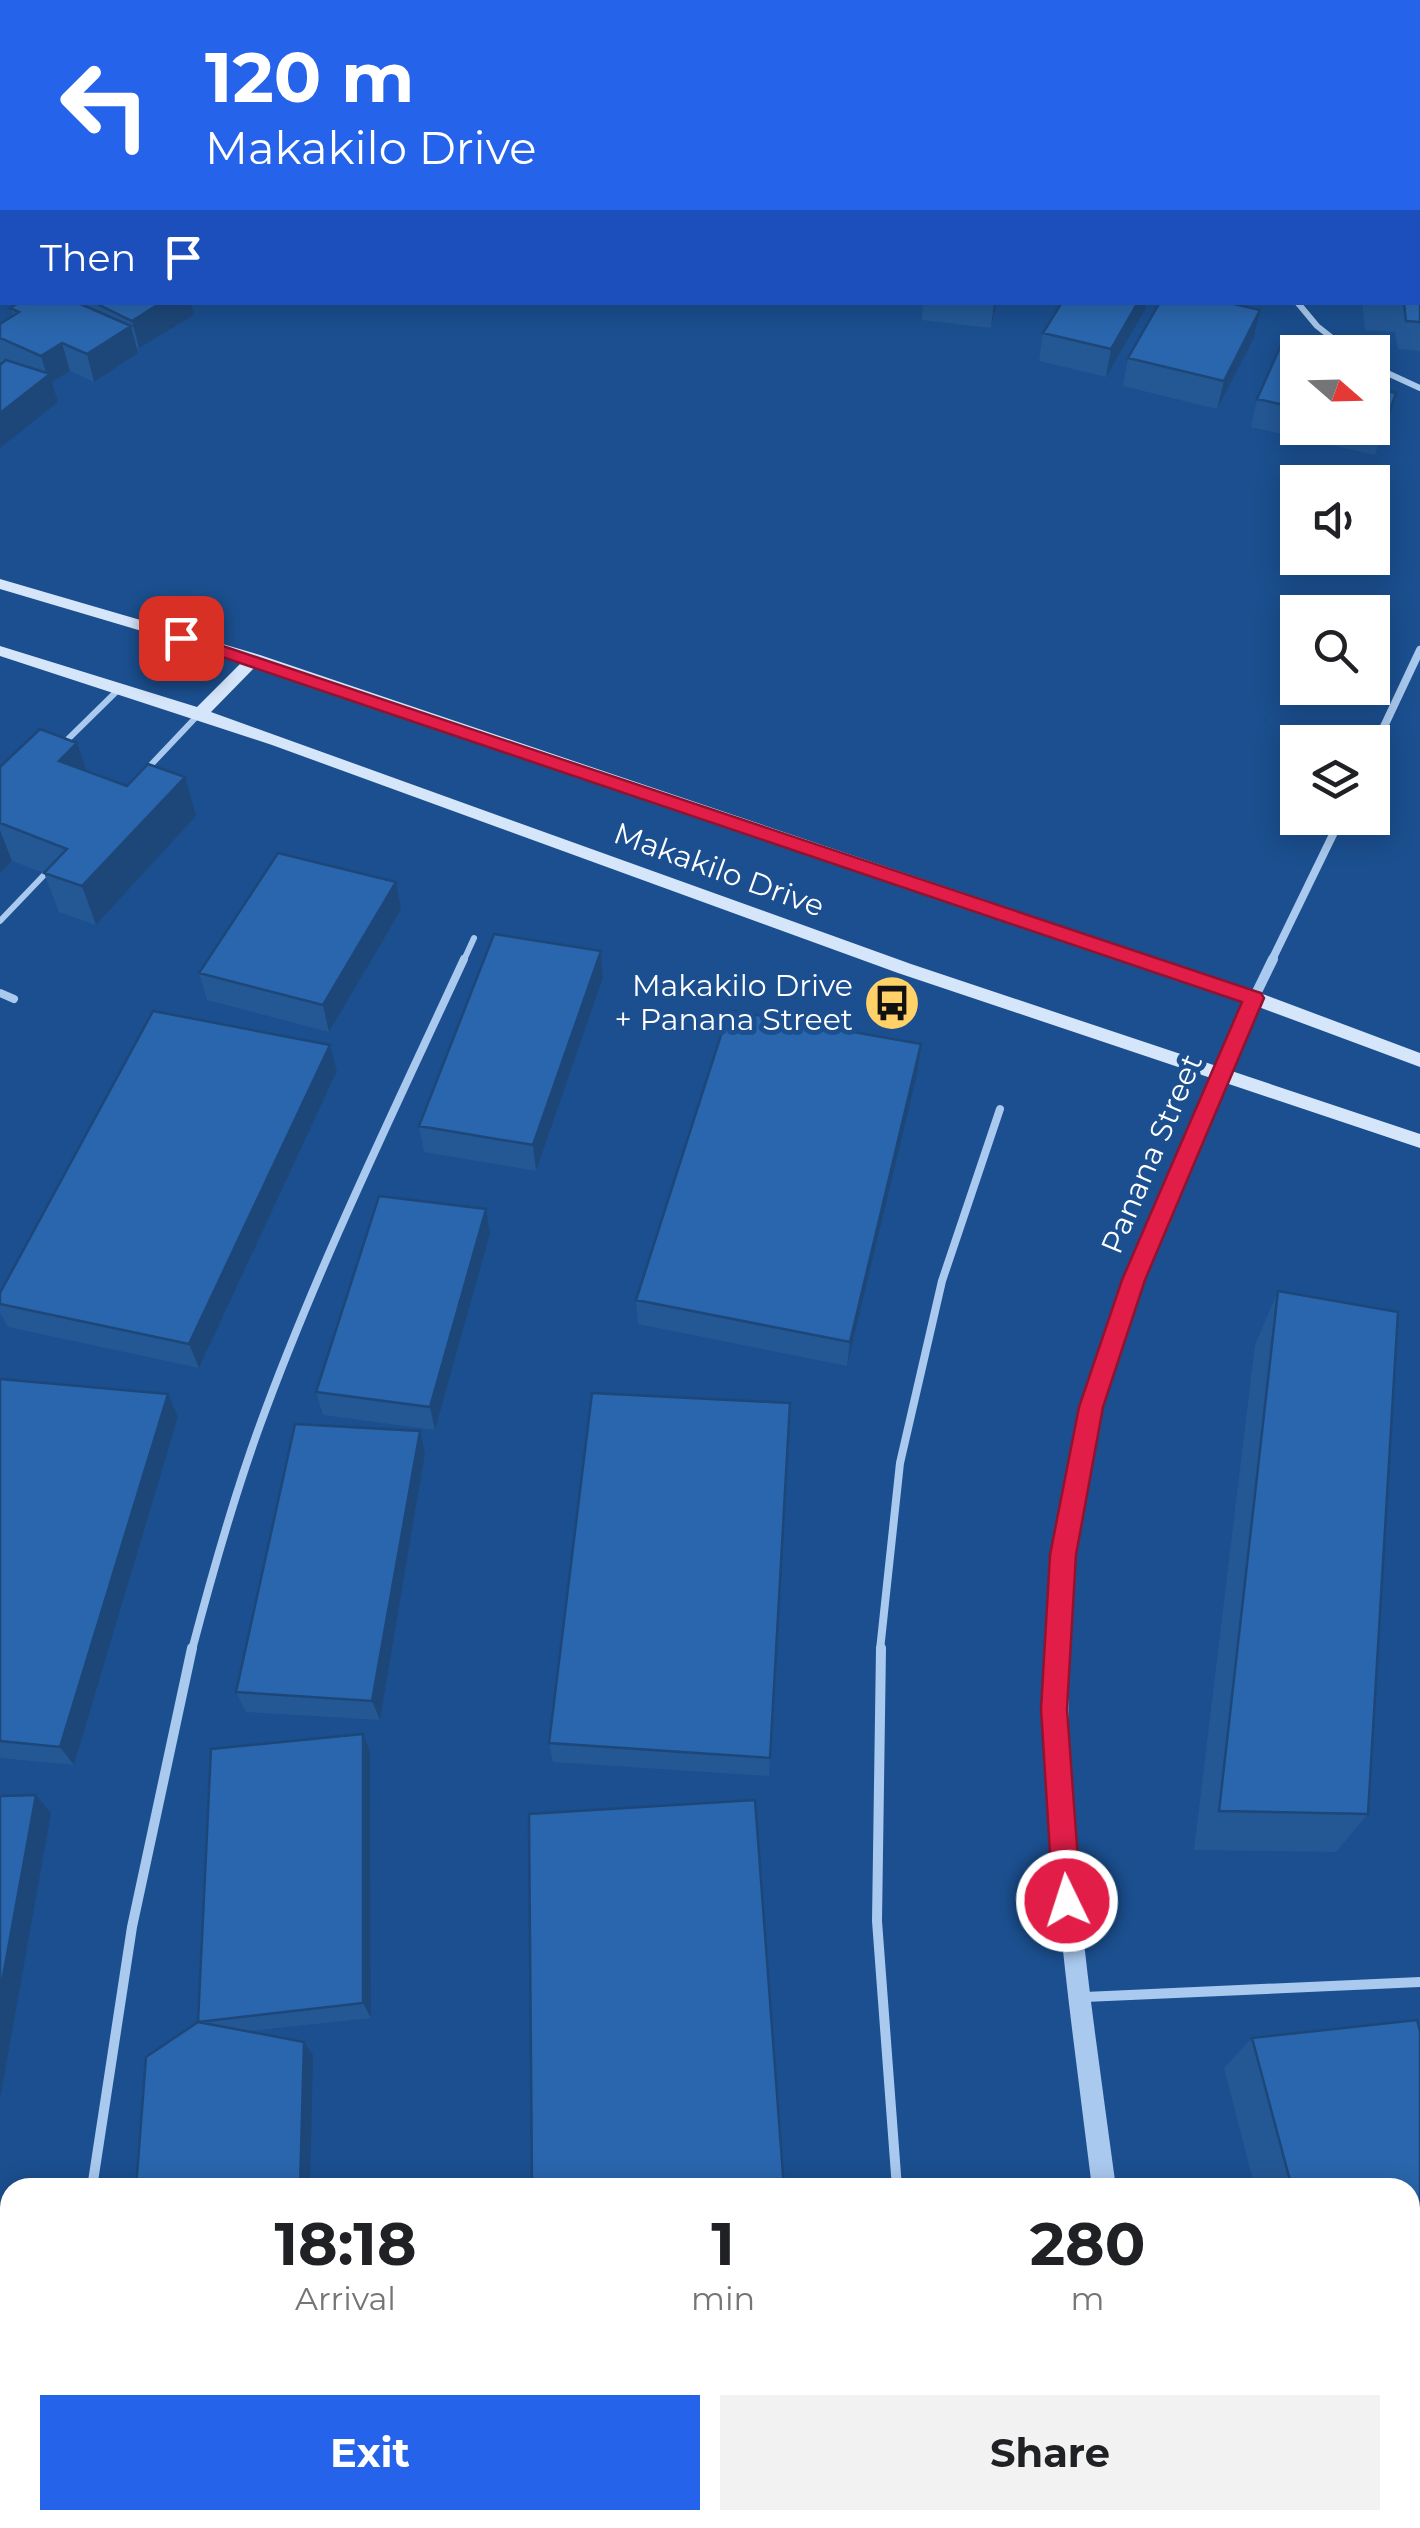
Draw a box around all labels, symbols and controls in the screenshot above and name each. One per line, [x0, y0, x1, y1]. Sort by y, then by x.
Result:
text: 120 m [205, 34, 415, 120]
icon: left [40, 40, 170, 170]
text: Makakilo Drive [205, 120, 537, 175]
icon: arrive [156, 230, 211, 285]
text: Then [40, 234, 136, 281]
north arrow [1280, 335, 1390, 445]
map controls [1280, 335, 1390, 835]
button: sound [1280, 465, 1390, 575]
button: search [1280, 595, 1390, 705]
pin [139, 596, 224, 681]
icon: arrive [154, 611, 209, 666]
button: layers [1280, 725, 1390, 835]
street label: Makakilo Drive [609, 814, 829, 925]
place label: Makakilo Drive + Panana Street [615, 967, 853, 1038]
bus stop icon: Makakilo Drive + Panana Street [862, 973, 922, 1033]
street label: Panana Street [1093, 1048, 1210, 1259]
position arrow [1015, 1849, 1119, 1953]
text: 18:18 [275, 2207, 416, 2280]
text: 1 [711, 2207, 735, 2280]
text: 280 [1030, 2207, 1145, 2280]
text: Arrival [295, 2279, 396, 2318]
text: min [691, 2279, 755, 2318]
text: m [1071, 2279, 1105, 2318]
button: Exit [40, 2395, 700, 2510]
button: Share [720, 2395, 1380, 2510]

